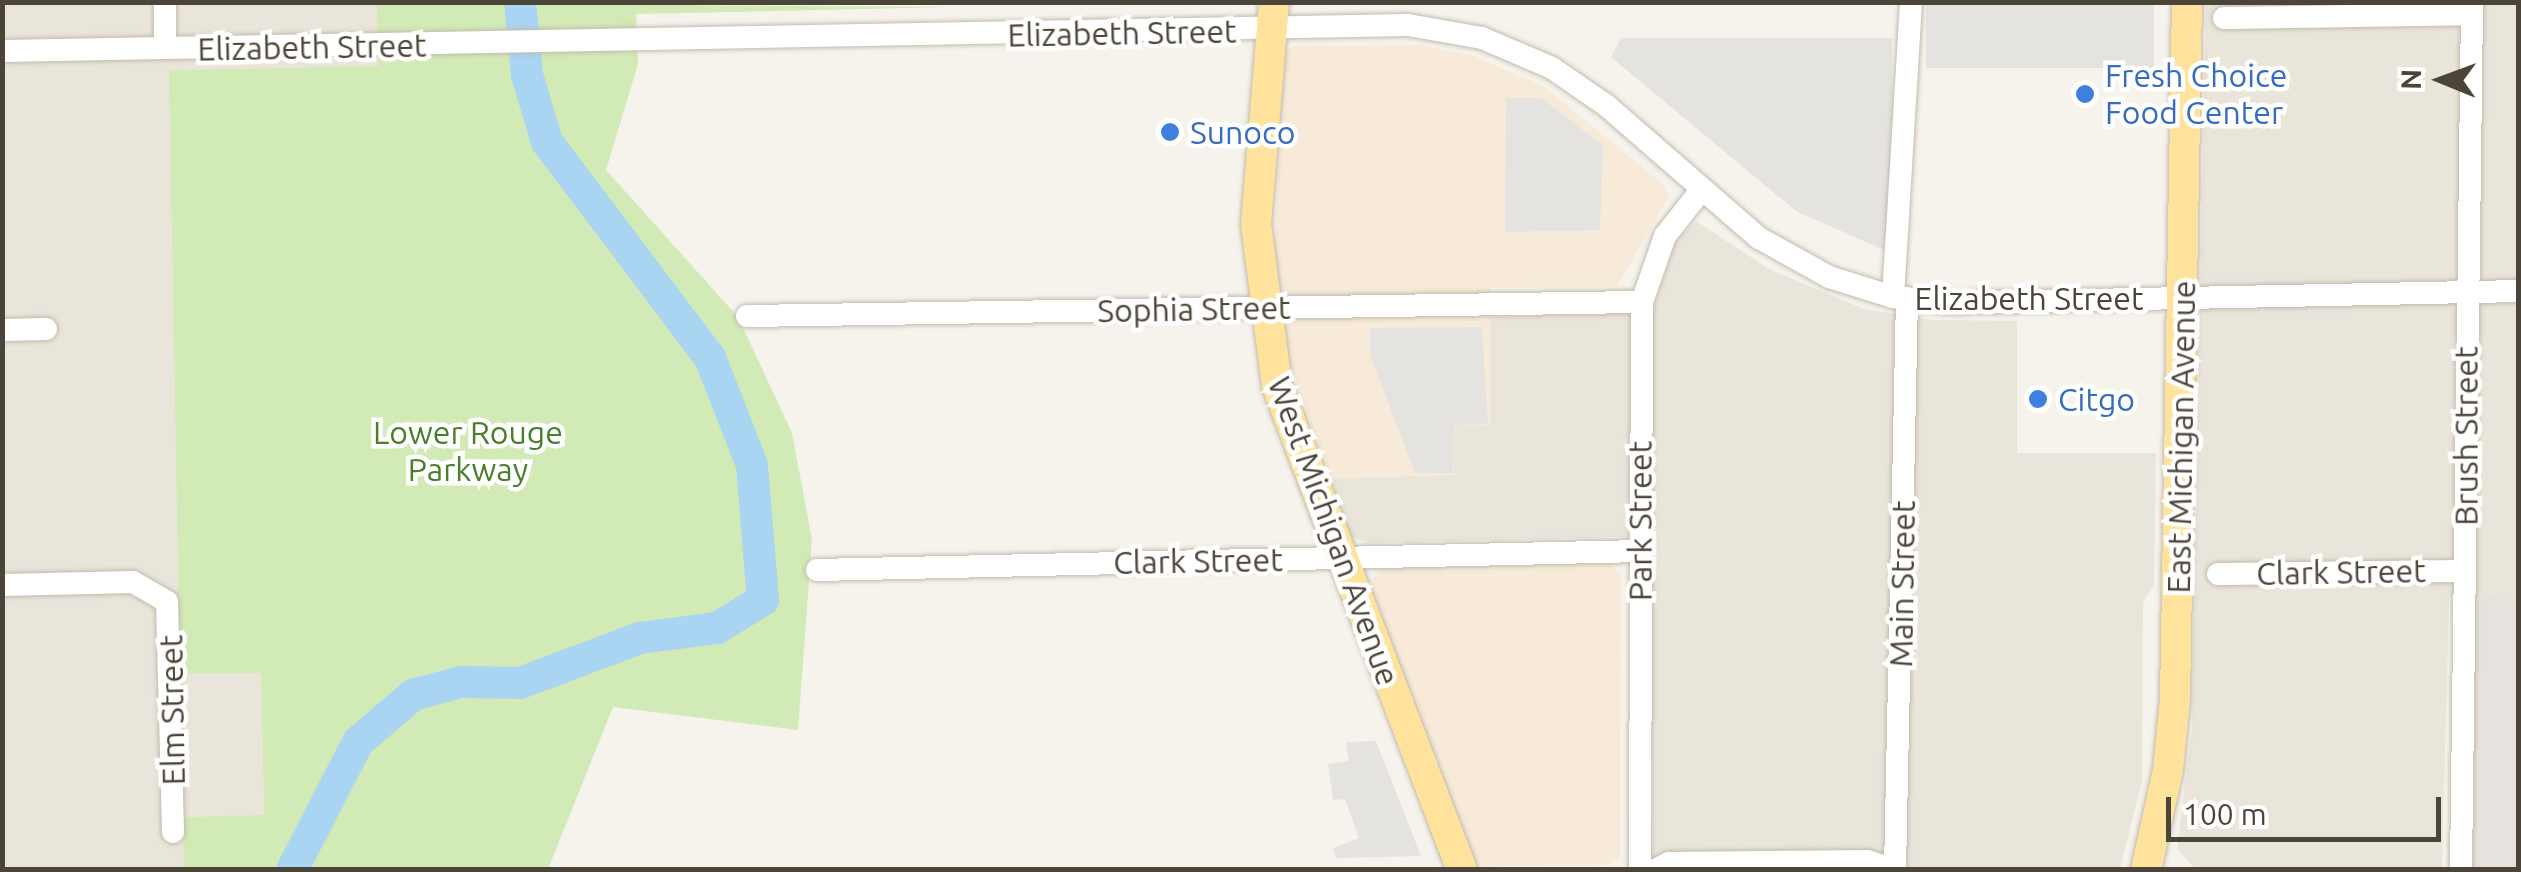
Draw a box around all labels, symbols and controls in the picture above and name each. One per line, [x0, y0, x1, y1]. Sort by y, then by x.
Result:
street label: Elizabeth Street [1007, 12, 1237, 54]
street label: Elizabeth Street [197, 26, 427, 68]
north arrow [2391, 30, 2491, 130]
place label: Fresh Choice Food Center [2105, 57, 2287, 132]
text: N [2395, 69, 2426, 90]
marker: Fresh Choice Food Center [2074, 83, 2096, 105]
place label: Sunoco [1190, 113, 1296, 151]
marker: Sunoco [1159, 121, 1181, 143]
street label: Elizabeth Street [1914, 279, 2144, 317]
street label: East Michigan Avenue [2159, 280, 2203, 594]
street label: Sophia Street [1097, 288, 1291, 330]
street label: Brush Street [2447, 346, 2485, 526]
street label: West Michigan Avenue [1260, 372, 1408, 690]
place label: Citgo [2058, 380, 2135, 418]
marker: Citgo [2027, 388, 2049, 410]
park label: Lower Rouge Parkway [373, 414, 563, 489]
street label: Park Street [1621, 441, 1659, 601]
street label: Main Street [1881, 500, 1923, 668]
street label: Clark Street [1113, 540, 1283, 582]
street label: Clark Street [2256, 551, 2426, 593]
street label: Elm Street [151, 634, 193, 786]
scale bar [2171, 777, 2446, 839]
text: 100 m [2183, 797, 2267, 831]

